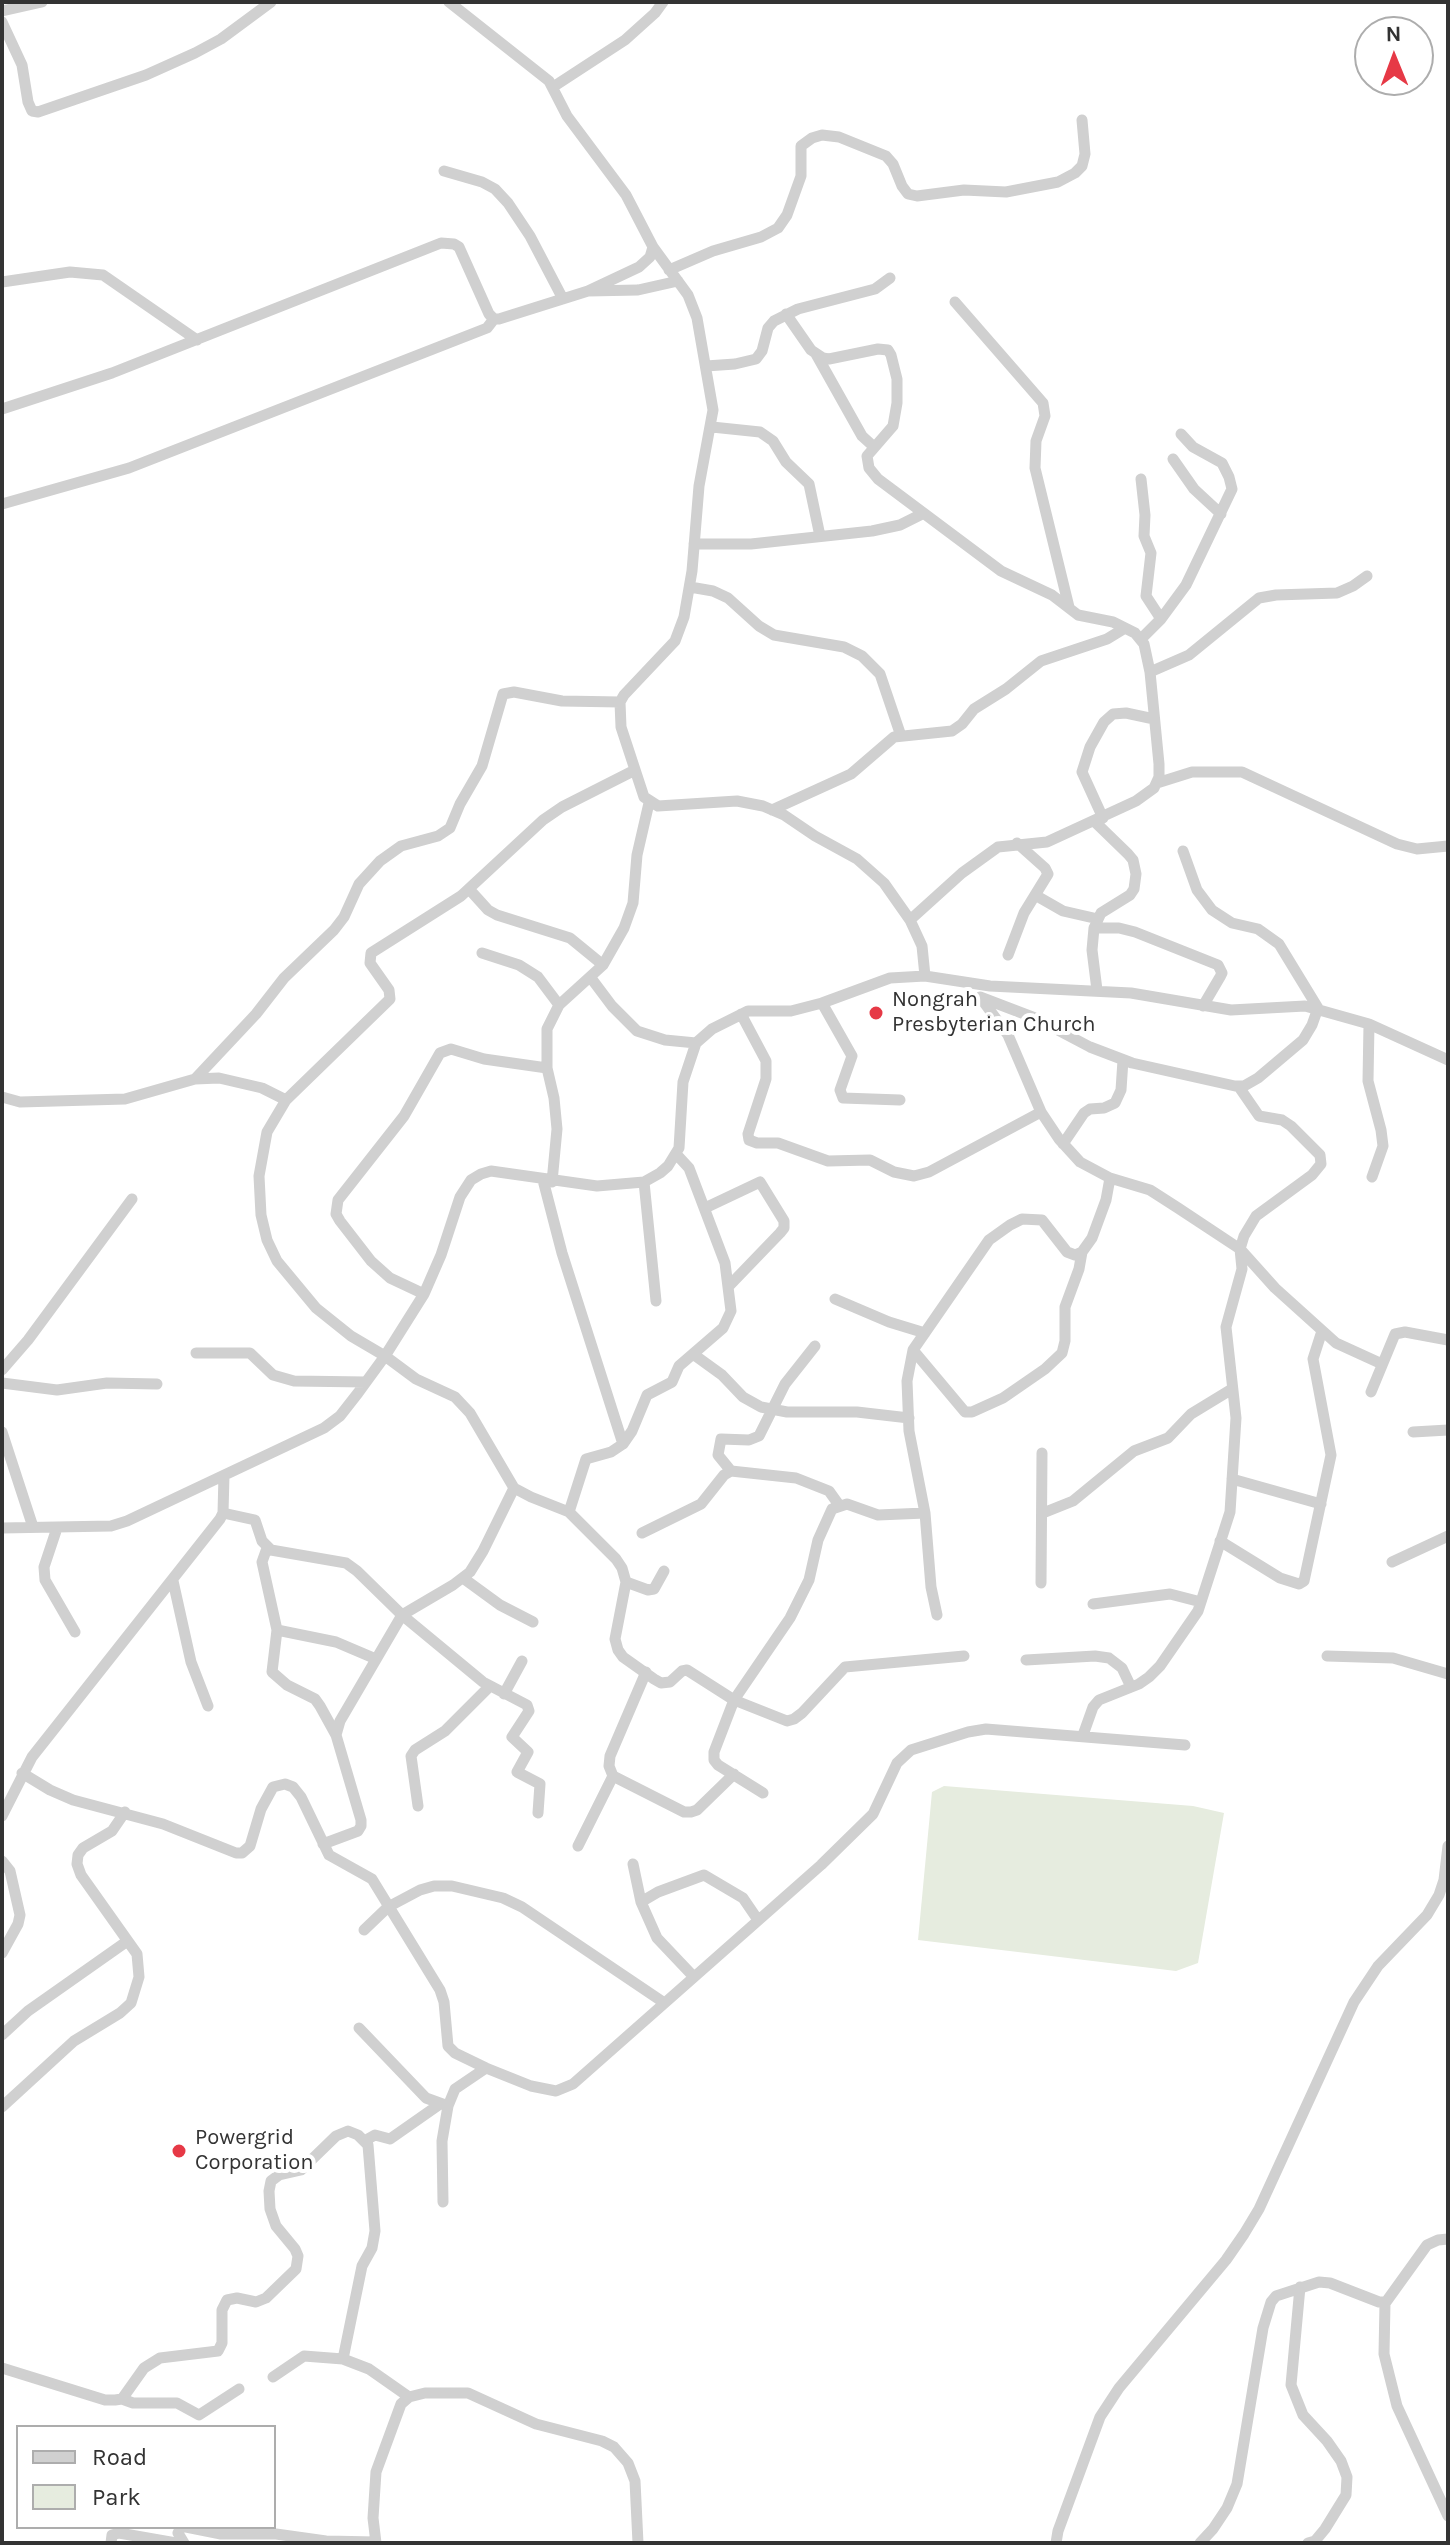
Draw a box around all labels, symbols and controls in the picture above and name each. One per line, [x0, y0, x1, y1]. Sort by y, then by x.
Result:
north arrow [1354, 16, 1434, 96]
text: N [1385, 21, 1402, 47]
place label: Nongrah Presbyterian Church [892, 987, 1096, 1038]
marker: Nongrah Presbyterian Church [867, 1004, 885, 1022]
place label: Powergrid Corporation [195, 2125, 314, 2176]
marker: Powergrid Corporation [170, 2142, 188, 2160]
legend [16, 2425, 276, 2529]
text: Road [92, 2443, 147, 2471]
text: Park [92, 2483, 141, 2511]

